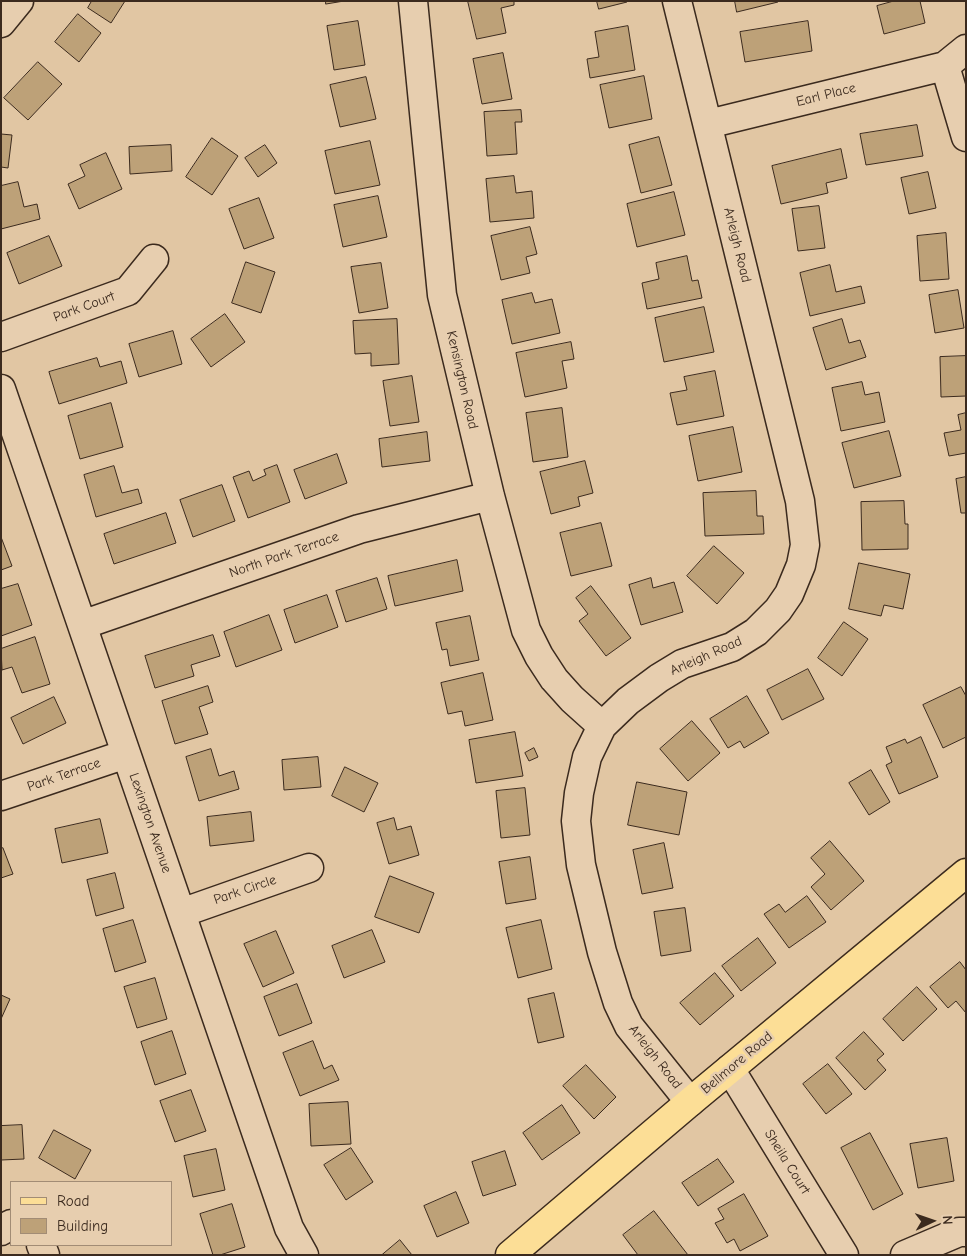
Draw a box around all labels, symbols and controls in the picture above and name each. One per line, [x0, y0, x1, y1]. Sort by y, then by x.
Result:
street label: Earl Place [794, 79, 858, 111]
street label: Arleigh Road [720, 206, 754, 284]
street label: Park Court [51, 288, 117, 326]
street label: Kensington Road [443, 329, 481, 431]
street label: North Park Terrace [227, 528, 341, 582]
street label: Arleigh Road [668, 633, 744, 679]
street label: Park Terrace [25, 755, 103, 795]
street label: Lexington Avenue [125, 771, 175, 875]
street label: Park Circle [211, 871, 279, 909]
street label: Arleigh Road [625, 1022, 685, 1092]
street label: Bellmore Road [698, 1028, 776, 1098]
street label: Sheila Court [761, 1127, 813, 1197]
legend [10, 1181, 172, 1246]
text: Road [57, 1192, 89, 1210]
north arrow [907, 1196, 957, 1246]
text: N [939, 1215, 956, 1225]
text: Building [57, 1217, 108, 1235]

